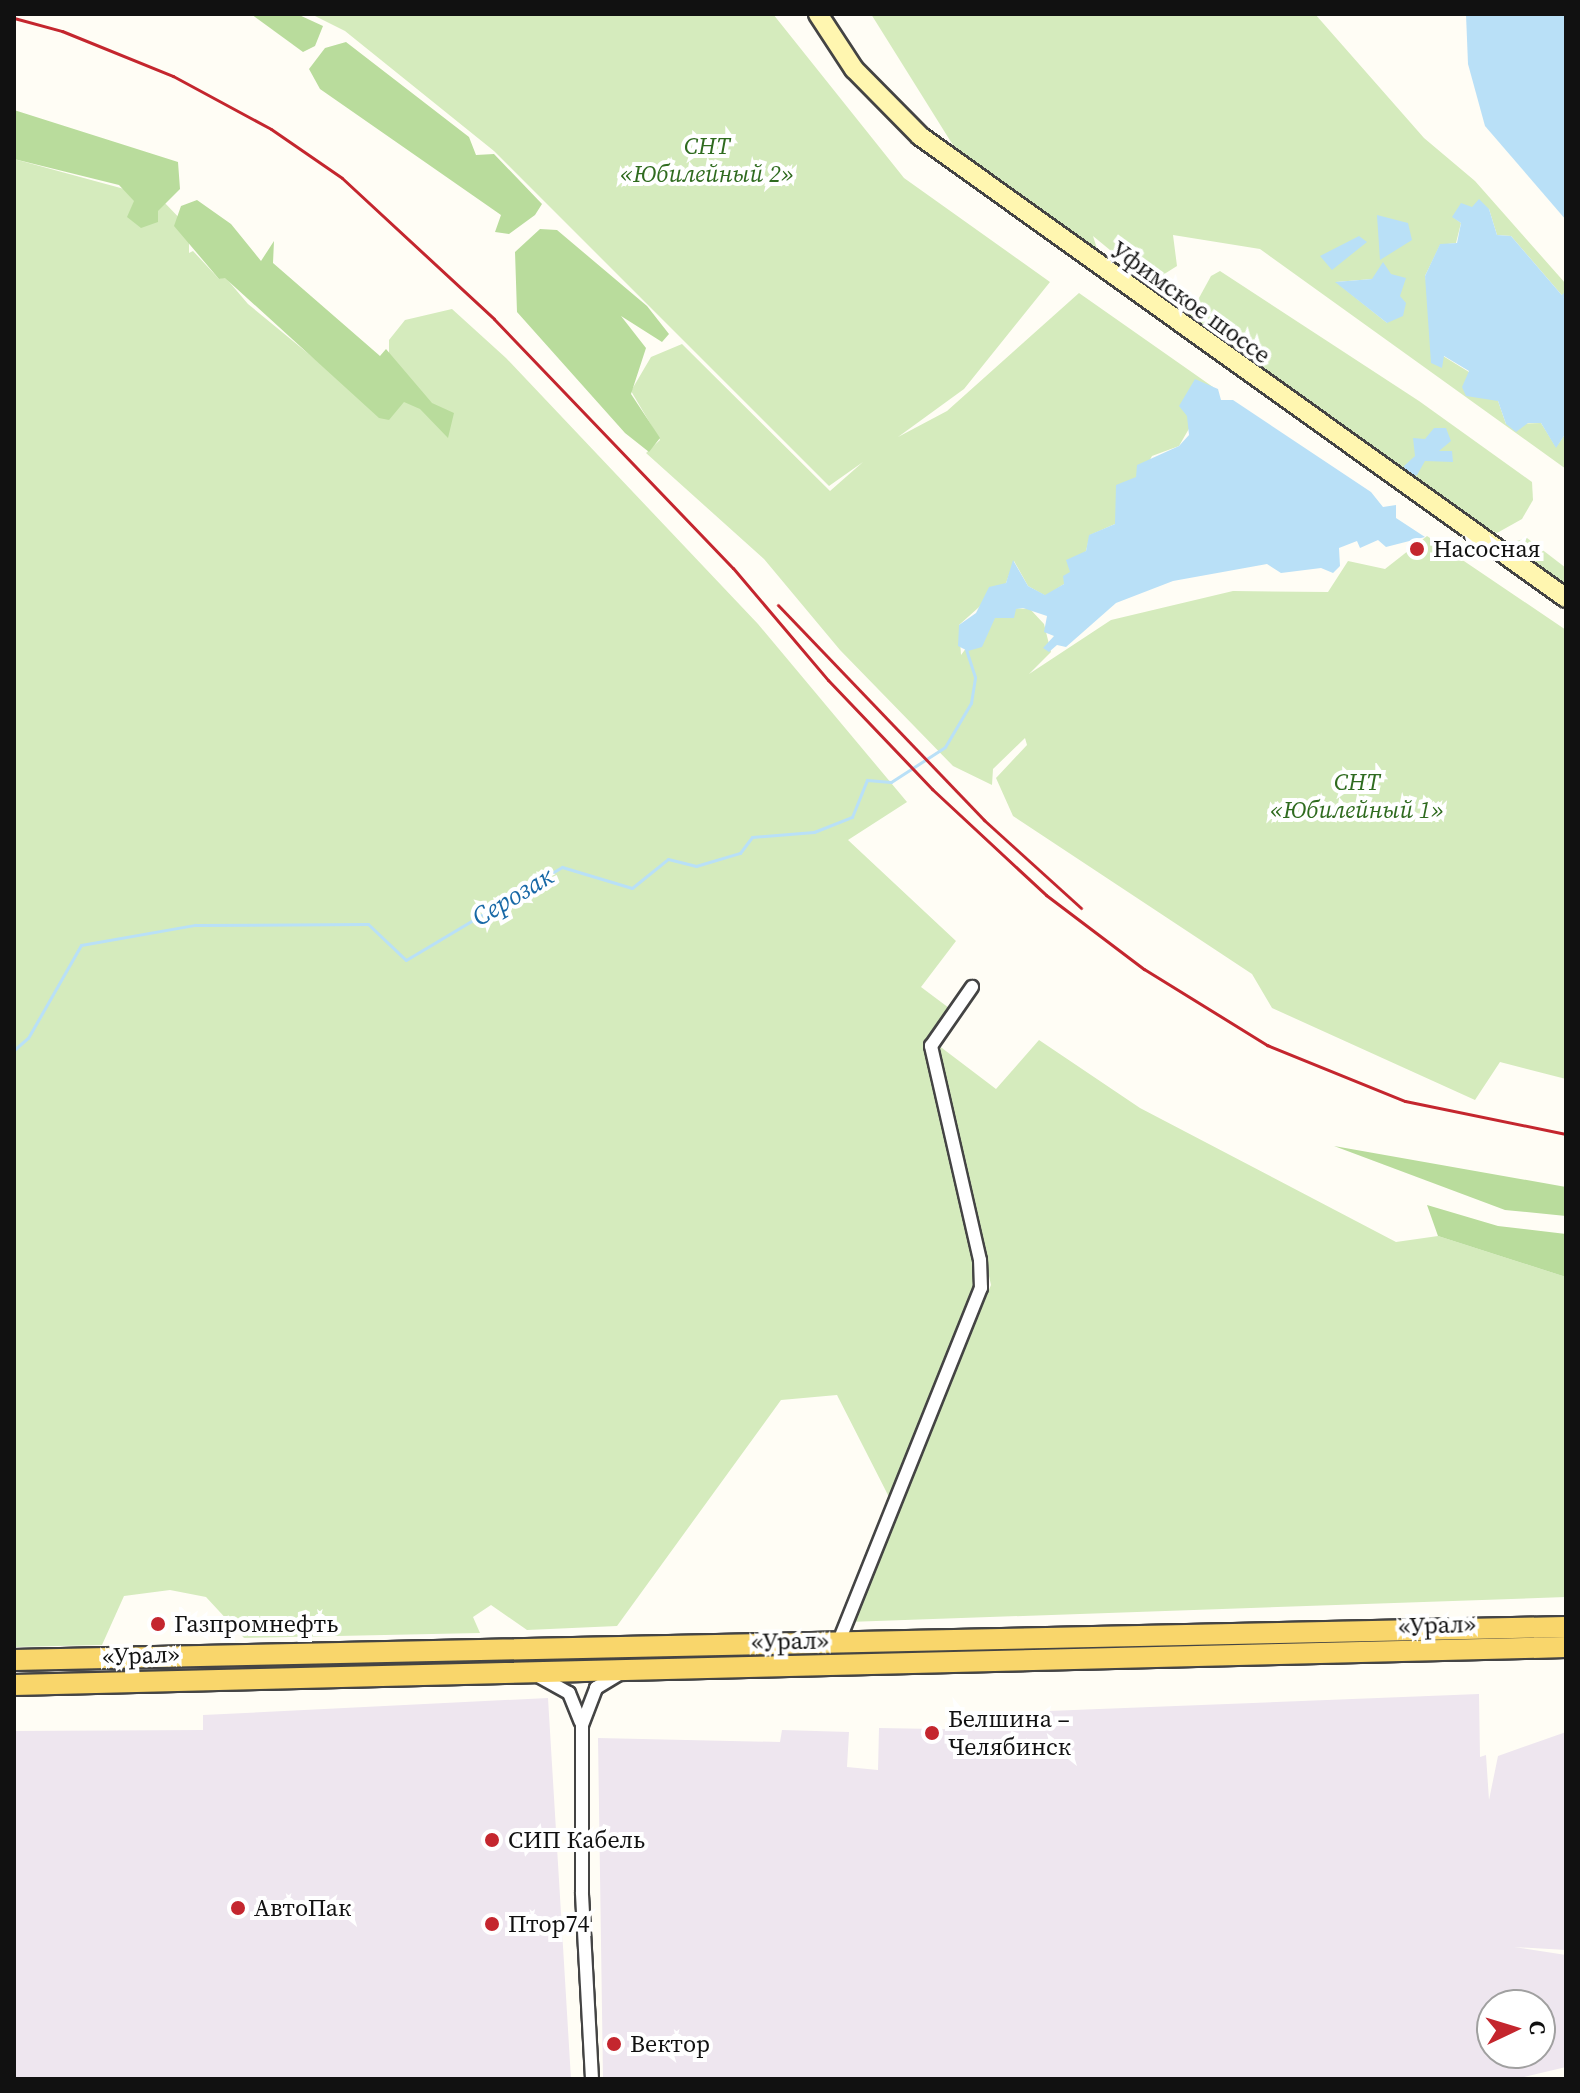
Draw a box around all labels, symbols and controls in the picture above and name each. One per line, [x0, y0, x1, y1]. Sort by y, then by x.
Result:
park label: СНТ «Юбилейный 2» [620, 132, 794, 188]
street label: Уфимское шоссе [1106, 235, 1276, 369]
place label: Насосная [1433, 535, 1540, 563]
marker: Насосная [1408, 540, 1426, 558]
park label: СНТ «Юбилейный 1» [1270, 768, 1444, 824]
water label: Серозак [467, 861, 559, 933]
street label: «Урал» [1398, 1609, 1476, 1641]
place label: Газпромнефть [174, 1610, 338, 1638]
marker: Газпромнефть [149, 1615, 167, 1633]
street label: «Урал» [751, 1626, 829, 1656]
street label: «Урал» [102, 1639, 180, 1671]
place label: Белшина – Челябинск [948, 1705, 1071, 1761]
marker: Белшина – Челябинск [923, 1724, 941, 1742]
place label: СИП Кабель [508, 1826, 645, 1854]
marker: СИП Кабель [483, 1831, 501, 1849]
place label: АвтоПак [254, 1894, 351, 1922]
marker: АвтоПак [229, 1899, 247, 1917]
place label: Птор74 [508, 1910, 589, 1938]
marker: Птор74 [483, 1915, 501, 1933]
north arrow [1476, 1989, 1556, 2069]
text: С [1523, 2020, 1553, 2035]
place label: Вектор [630, 2030, 710, 2058]
marker: Вектор [605, 2035, 623, 2053]

